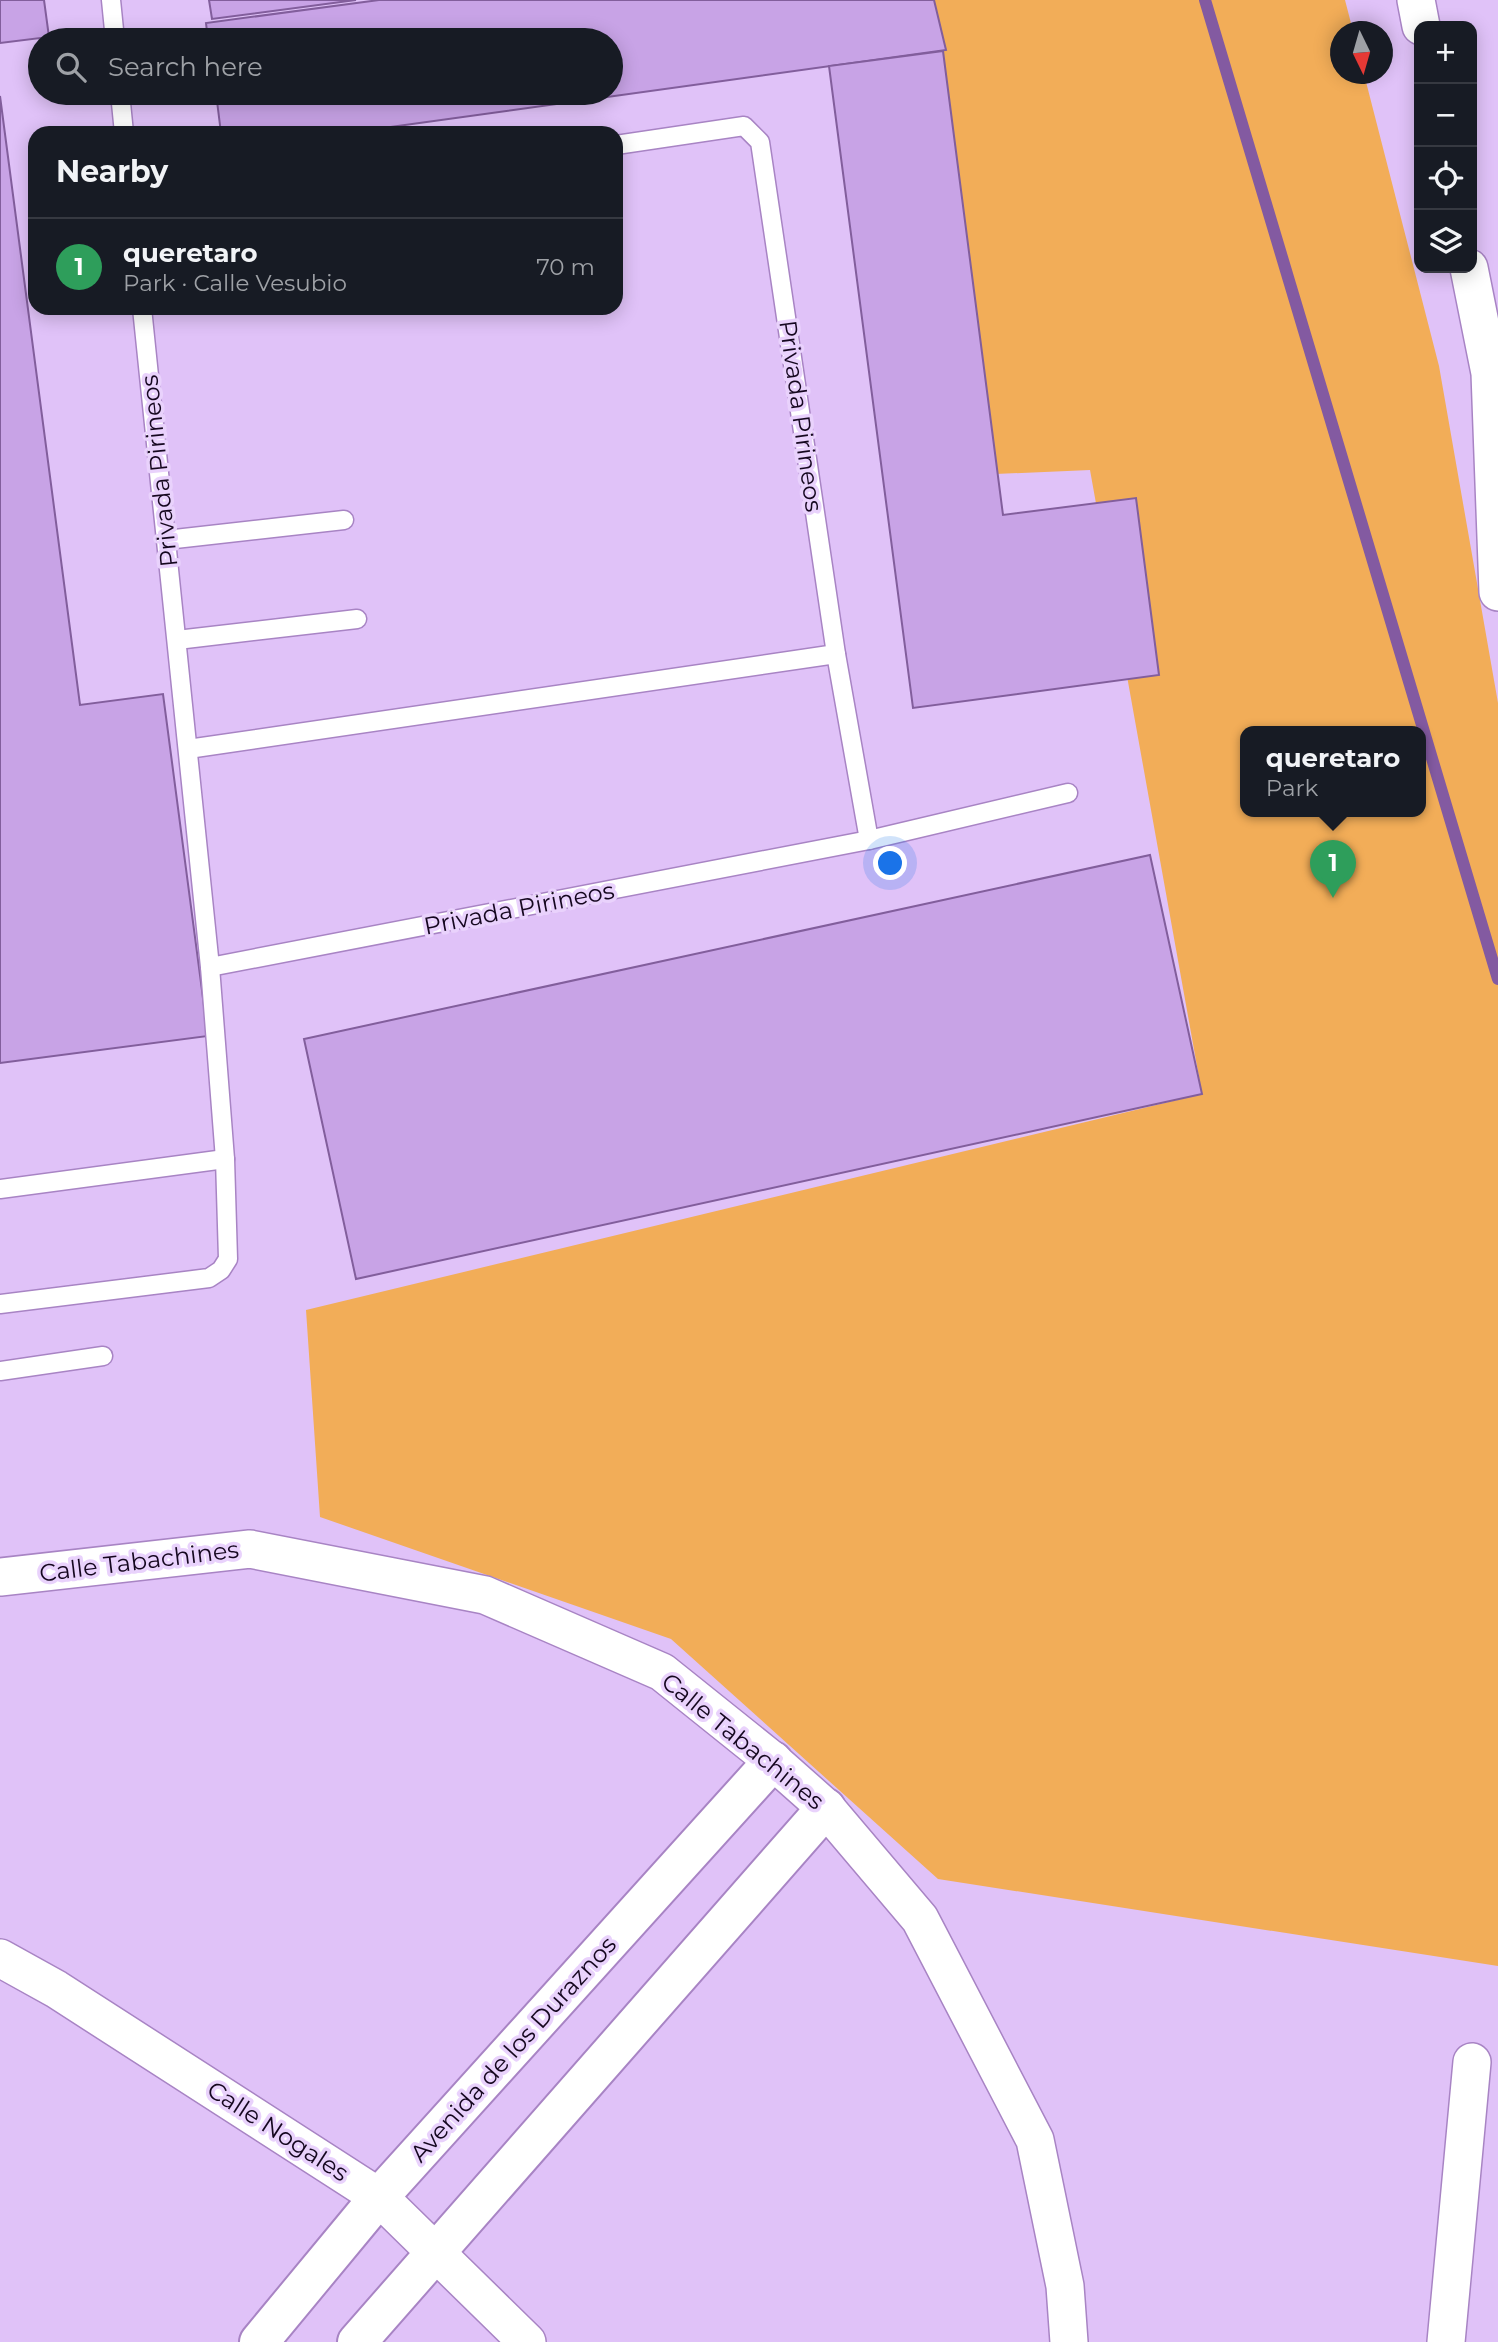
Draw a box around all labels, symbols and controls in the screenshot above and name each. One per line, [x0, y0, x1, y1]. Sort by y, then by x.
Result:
north arrow [1330, 21, 1393, 84]
map controls [1414, 21, 1477, 273]
button: + [1414, 21, 1477, 84]
search box [28, 28, 623, 105]
icon: search [52, 48, 90, 86]
text: Search here [108, 51, 263, 83]
button: − [1414, 84, 1477, 147]
button: locate [1414, 147, 1477, 210]
text: Nearby [56, 153, 168, 190]
button: layers [1414, 210, 1477, 273]
text: queretaro [123, 237, 258, 269]
text: 1 [74, 253, 84, 281]
text: 70 m [536, 253, 595, 281]
text: Park · Calle Vesubio [123, 269, 347, 297]
street label: Privada Pirineos [773, 318, 829, 514]
street label: Privada Pirineos [134, 373, 184, 569]
popup [1240, 726, 1426, 817]
text: queretaro [1266, 742, 1400, 774]
text: Park [1266, 774, 1318, 802]
pin: 1 [1310, 840, 1356, 898]
your location [873, 846, 907, 880]
street label: Privada Pirineos [421, 875, 617, 941]
street label: Calle Tabachines [38, 1534, 240, 1588]
street label: Calle Tabachines [656, 1667, 830, 1815]
street label: Avenida de los Duraznos [404, 1930, 622, 2168]
street label: Calle Nogales [202, 2075, 354, 2187]

